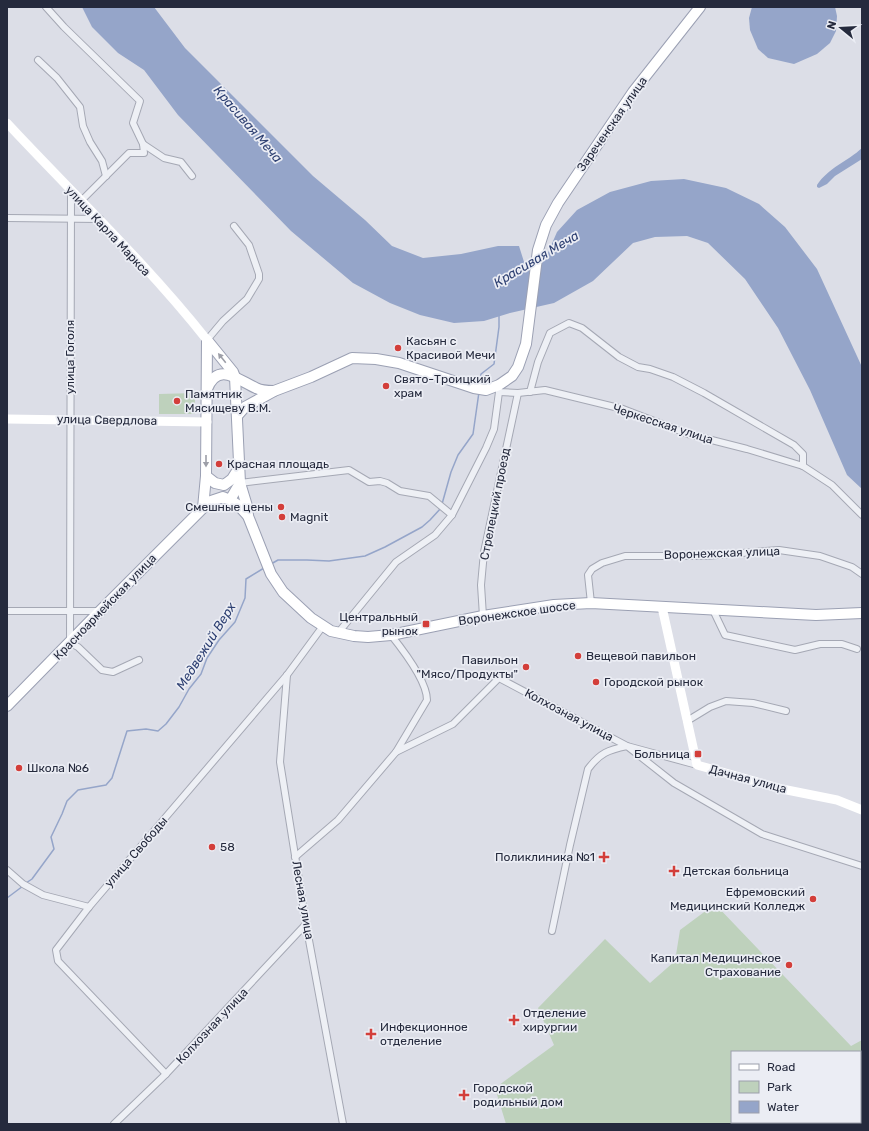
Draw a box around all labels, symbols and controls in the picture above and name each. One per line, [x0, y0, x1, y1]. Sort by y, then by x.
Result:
north arrow [821, 8, 861, 48]
text: N [825, 19, 839, 31]
street label: Зареченская улица [574, 74, 650, 174]
water label: Красивая Меча [211, 83, 286, 166]
street label: улица Карла Маркса [63, 183, 153, 279]
water label: Красивая Меча [491, 228, 582, 290]
street label: улица Гоголя [63, 320, 77, 394]
place label: Касьян с Красивой Мечи [406, 334, 495, 362]
marker: Касьян с Красивой Мечи [393, 343, 403, 353]
one-way arrow [217, 353, 226, 364]
place label: Свято-Троицкий храм [394, 372, 491, 400]
marker: Свято-Троицкий храм [381, 381, 391, 391]
place label: Памятник Мясищеву В.М. [185, 387, 271, 415]
marker: Памятник Мясищеву В.М. [172, 396, 182, 406]
street label: Черкесская улица [611, 401, 715, 447]
street label: улица Свердлова [57, 412, 157, 428]
street label: Стрелецкий проезд [477, 447, 513, 561]
one-way arrow [203, 455, 210, 467]
place label: Красная площадь [227, 457, 329, 471]
marker: Красная площадь [214, 459, 224, 469]
place label: Смешные цены [185, 500, 273, 514]
marker: Смешные цены [276, 502, 286, 512]
place label: Magnit [290, 510, 328, 524]
marker: Magnit [277, 512, 287, 522]
street label: Воронежская улица [664, 544, 780, 562]
street label: Красноармейская улица [51, 551, 159, 663]
street label: Воронежское шоссе [458, 598, 577, 628]
water label: Медвежий Верх [173, 599, 239, 692]
place label: Центральный рынок [339, 610, 419, 638]
marker: Центральный рынок [421, 619, 431, 629]
place label: Вещевой павильон [586, 649, 696, 663]
marker: Вещевой павильон [573, 651, 583, 661]
place label: Павильон "Мясо/Продукты" [416, 653, 518, 681]
marker: Павильон "Мясо/Продукты" [521, 662, 531, 672]
place label: Городской рынок [604, 675, 704, 689]
marker: Городской рынок [591, 677, 601, 687]
street label: Колхозная улица [522, 686, 616, 744]
place label: Больница [634, 747, 690, 761]
marker: Больница [693, 749, 703, 759]
place label: Школа №6 [27, 761, 89, 775]
street label: Дачная улица [708, 762, 788, 796]
marker: Школа №6 [14, 763, 24, 773]
street label: улица Свободы [102, 814, 170, 890]
place label: 58 [220, 840, 235, 854]
marker: 58 [207, 842, 217, 852]
place label: Поликлиника №1 [495, 850, 595, 864]
marker: Поликлиника №1 [598, 851, 610, 863]
street label: Лесная улица [289, 860, 317, 940]
place label: Детская больница [683, 864, 789, 878]
marker: Детская больница [668, 865, 680, 877]
place label: Ефремовский Медицинский Колледж [670, 885, 805, 913]
marker: Ефремовский Медицинский Колледж [808, 894, 818, 904]
place label: Капитал Медицинское Страхование [650, 951, 781, 979]
marker: Капитал Медицинское Страхование [784, 960, 794, 970]
street label: Колхозная улица [173, 985, 251, 1067]
place label: Отделение хирургии [523, 1006, 586, 1034]
marker: Отделение хирургии [508, 1014, 520, 1026]
place label: Инфекционное отделение [380, 1020, 468, 1048]
marker: Инфекционное отделение [365, 1028, 377, 1040]
legend [731, 1051, 861, 1123]
text: Road [767, 1060, 795, 1074]
text: Park [767, 1080, 793, 1094]
place label: Городской родильный дом [473, 1081, 563, 1109]
marker: Городской родильный дом [458, 1089, 470, 1101]
text: Water [767, 1100, 799, 1114]

